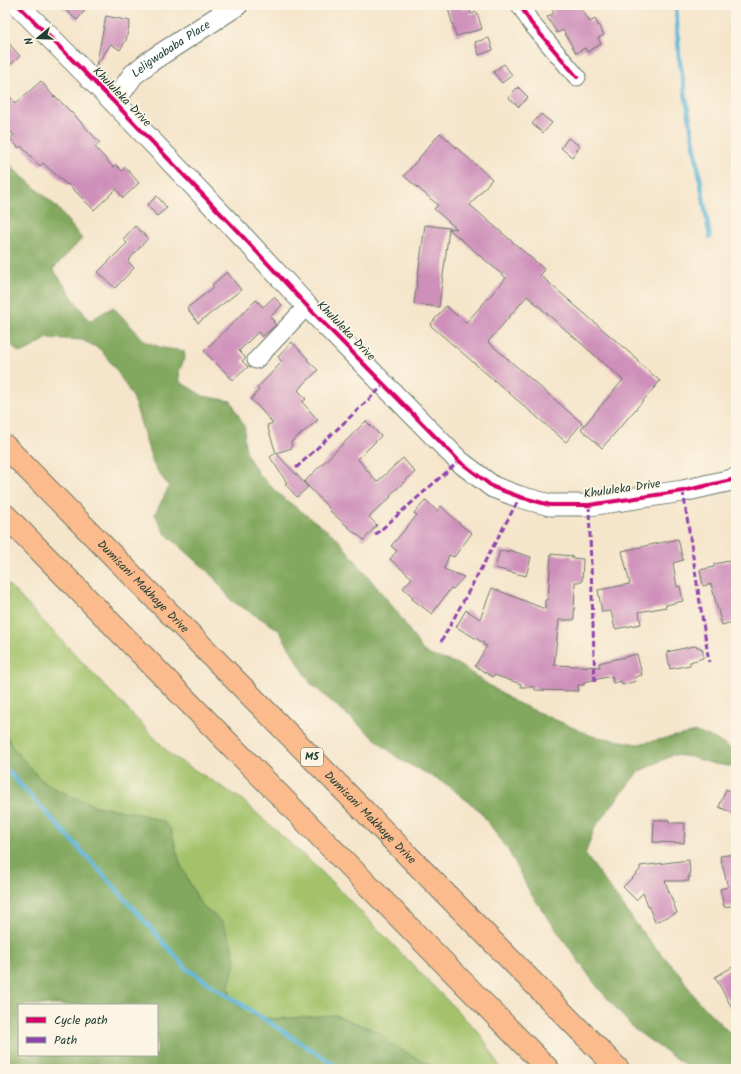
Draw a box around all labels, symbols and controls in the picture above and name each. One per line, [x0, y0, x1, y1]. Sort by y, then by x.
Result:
street label: Leligwababa Place [127, 15, 214, 82]
north arrow [18, 18, 58, 58]
text: N [20, 35, 39, 47]
street label: Khululeka Drive [88, 63, 156, 132]
street label: Khululeka Drive [312, 297, 380, 366]
street label: Khululeka Drive [582, 474, 662, 504]
street label: Dumisani Makhaye Drive [93, 535, 194, 638]
road number: M5 [301, 748, 323, 766]
street label: Dumisani Makhaye Drive [320, 766, 421, 869]
legend [18, 1004, 158, 1056]
text: Cycle path [54, 1011, 108, 1030]
text: Path [54, 1031, 77, 1050]

